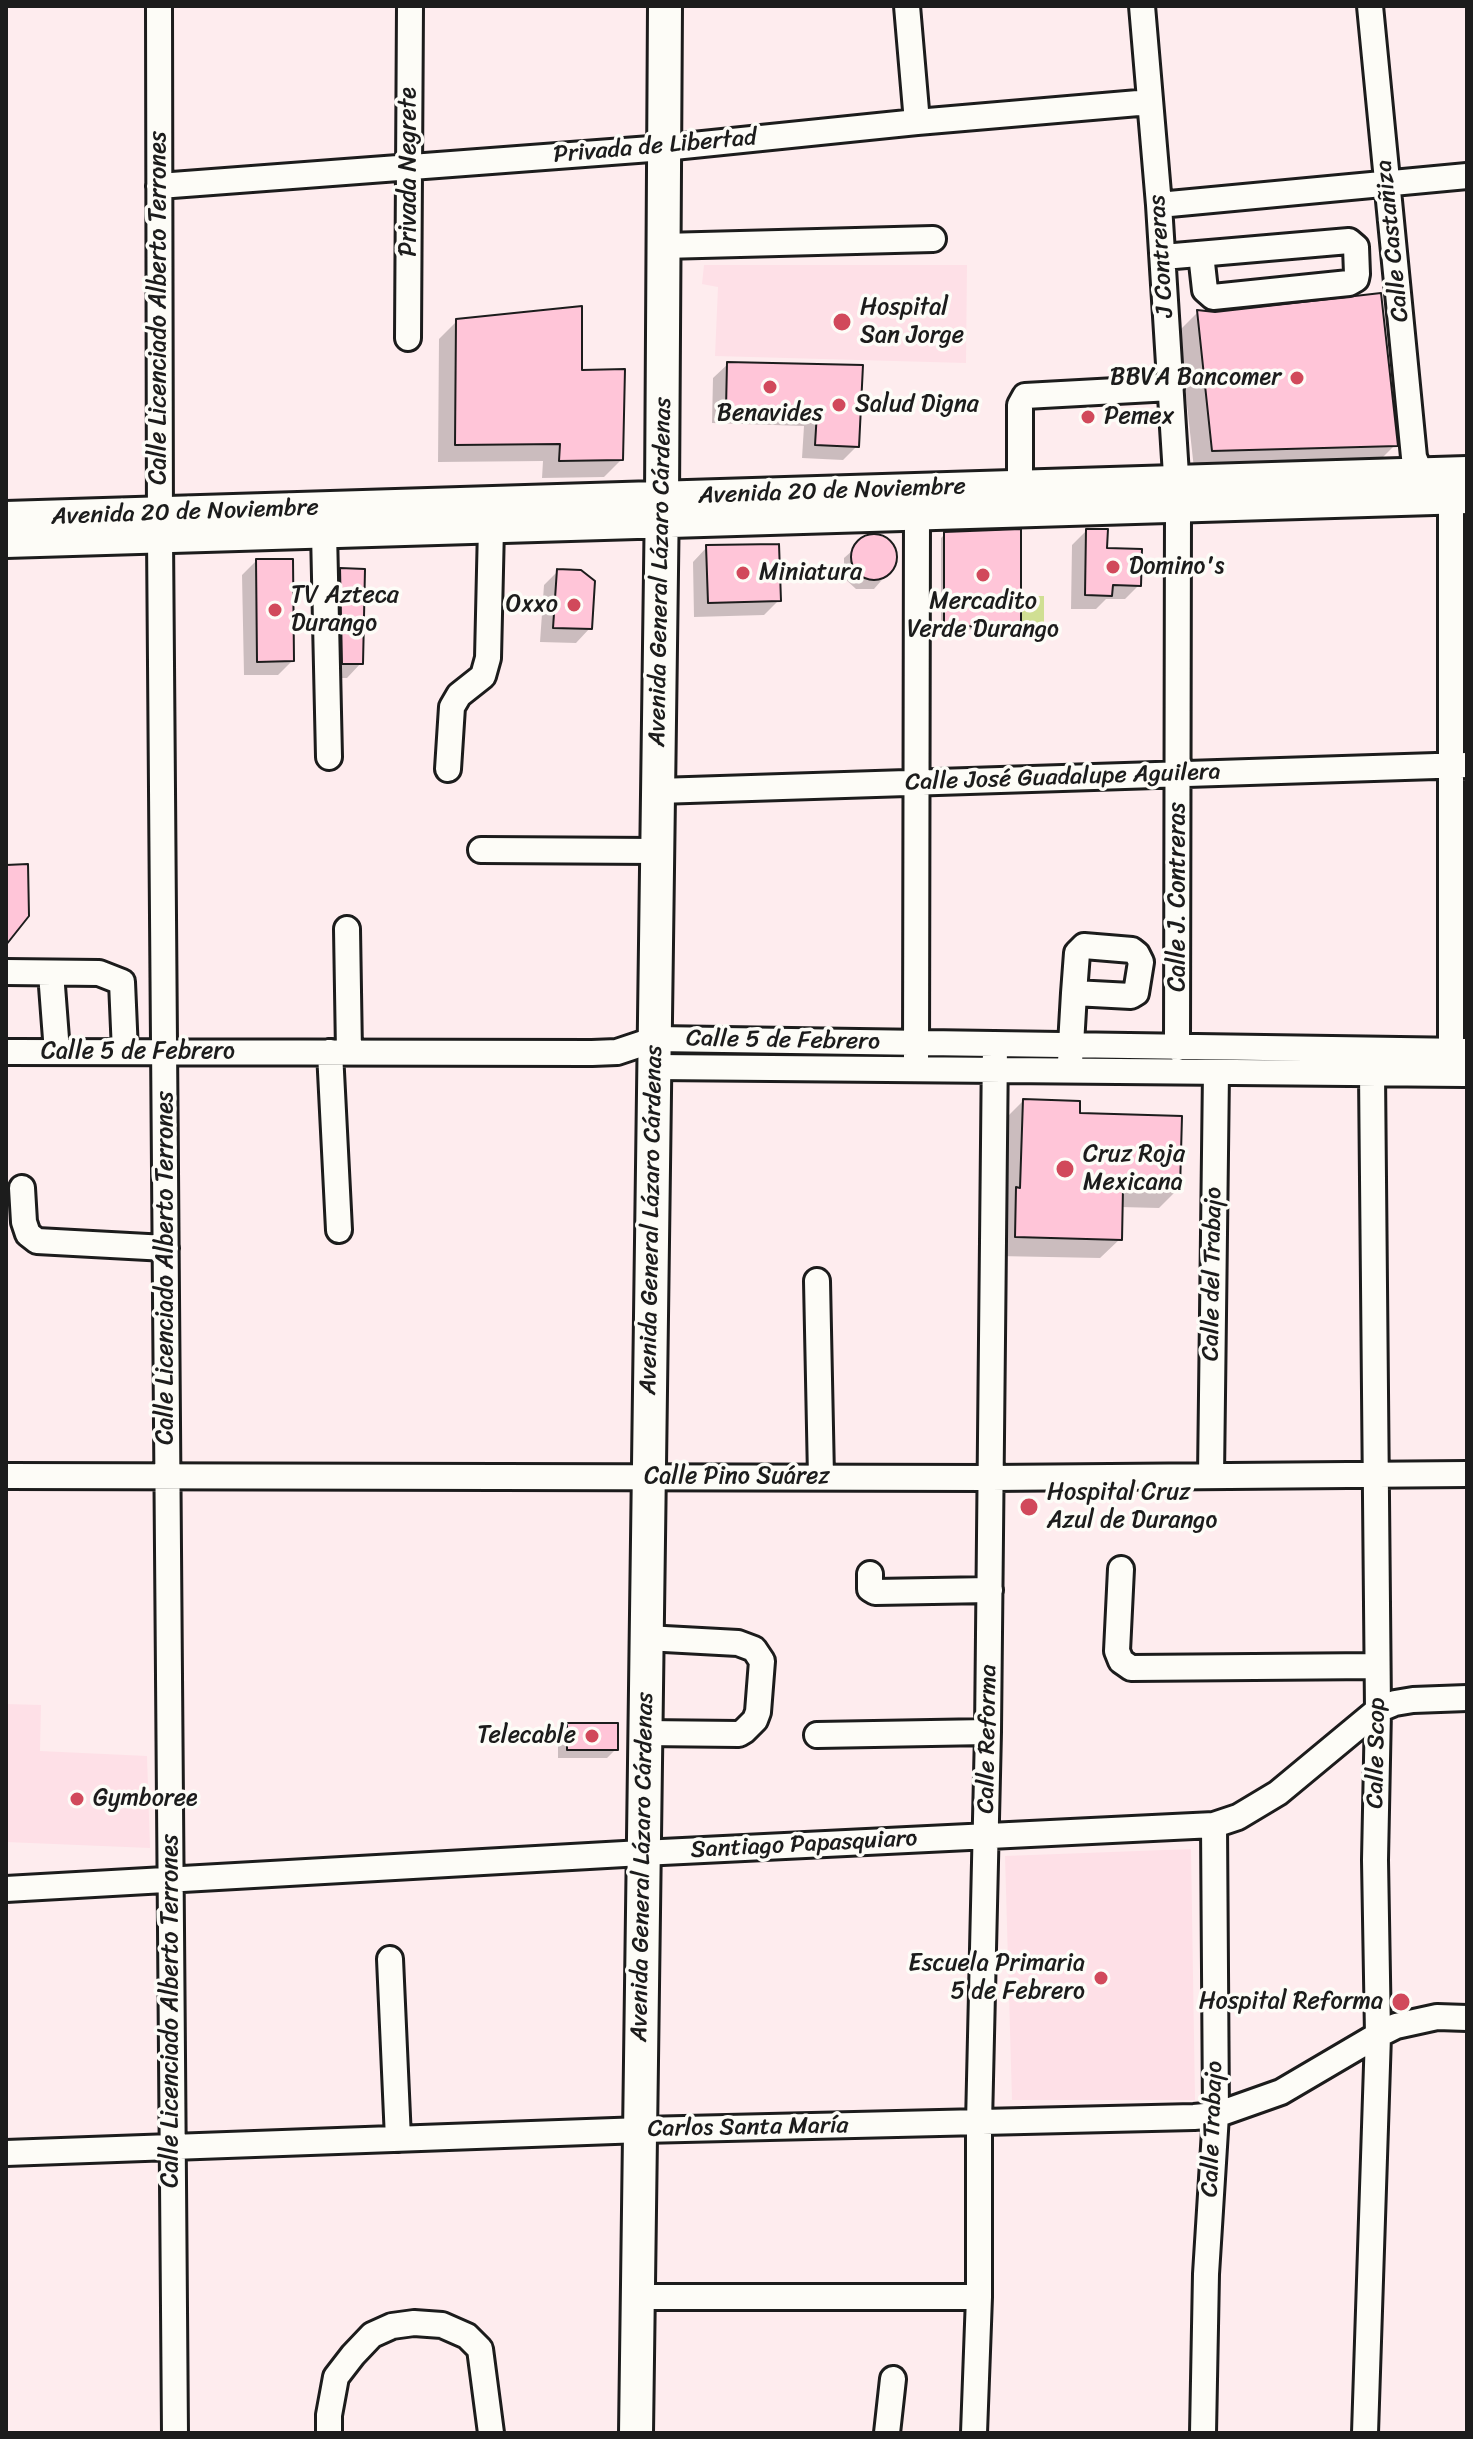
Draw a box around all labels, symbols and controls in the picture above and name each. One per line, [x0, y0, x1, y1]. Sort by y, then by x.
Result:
street label: Privada Negrete [395, 87, 423, 257]
street label: Privada de Libertad [552, 124, 758, 170]
street label: Calle Licenciado Alberto Terrones [145, 131, 173, 485]
street label: Calle Castañiza [1370, 158, 1416, 324]
street label: J Contreras [1143, 194, 1181, 318]
place label: Hospital San Jorge [860, 294, 964, 350]
marker: Hospital San Jorge [831, 311, 853, 333]
place label: BBVA Bancomer [1110, 364, 1281, 392]
marker: BBVA Bancomer [1288, 369, 1306, 387]
marker: Benavides [761, 378, 779, 396]
place label: Salud Digna [855, 391, 979, 419]
marker: Salud Digna [830, 396, 848, 414]
street label: Avenida General Lázaro Cárdenas [644, 397, 678, 747]
place label: Benavides [717, 400, 823, 428]
place label: Pemex [1104, 403, 1174, 431]
marker: Pemex [1079, 408, 1097, 426]
street label: Avenida 20 de Noviembre [698, 473, 966, 511]
street label: Avenida 20 de Noviembre [51, 494, 319, 532]
place label: Domino's [1129, 553, 1224, 581]
marker: Domino's [1104, 558, 1122, 576]
place label: Miniatura [759, 559, 862, 587]
marker: Miniatura [734, 564, 752, 582]
marker: Mercadito Verde Durango [974, 566, 992, 584]
place label: TV Azteca Durango [291, 582, 399, 638]
place label: Mercadito Verde Durango [907, 588, 1059, 644]
place label: Oxxo [506, 591, 558, 619]
marker: Oxxo [565, 596, 583, 614]
marker: TV Azteca Durango [266, 601, 284, 619]
street label: Calle José Guadalupe Aguilera [905, 758, 1221, 798]
street label: Calle J. Contreras [1164, 802, 1192, 992]
street label: Calle 5 de Febrero [686, 1025, 880, 1057]
street label: Calle 5 de Febrero [41, 1038, 235, 1066]
street label: Avenida General Lázaro Cárdenas [635, 1045, 669, 1395]
street label: Calle Licenciado Alberto Terrones [152, 1091, 180, 1445]
place label: Cruz Roja Mexicana [1083, 1141, 1185, 1197]
marker: Cruz Roja Mexicana [1054, 1158, 1076, 1180]
street label: Calle del Trabajo [1197, 1187, 1229, 1361]
street label: Calle Pino Suárez [644, 1463, 830, 1491]
place label: Hospital Cruz Azul de Durango [1047, 1479, 1217, 1535]
marker: Hospital Cruz Azul de Durango [1018, 1496, 1040, 1518]
street label: Calle Reforma [972, 1664, 1004, 1814]
street label: Avenida General Lázaro Cárdenas [626, 1692, 660, 2042]
street label: Calle Scop [1362, 1697, 1392, 1809]
place label: Telecable [477, 1722, 576, 1750]
marker: Telecable [583, 1727, 601, 1745]
place label: Gymboree [93, 1785, 198, 1813]
marker: Gymboree [68, 1790, 86, 1808]
street label: Santiago Papasquiaro [690, 1825, 918, 1865]
street label: Calle Licenciado Alberto Terrones [157, 1834, 185, 2188]
place label: Escuela Primaria 5 de Febrero [908, 1950, 1085, 2006]
marker: Escuela Primaria 5 de Febrero [1092, 1969, 1110, 1987]
place label: Hospital Reforma [1199, 1988, 1383, 2016]
marker: Hospital Reforma [1390, 1991, 1412, 2013]
street label: Calle Trabajo [1196, 2060, 1230, 2198]
street label: Carlos Santa María [647, 2112, 849, 2144]

